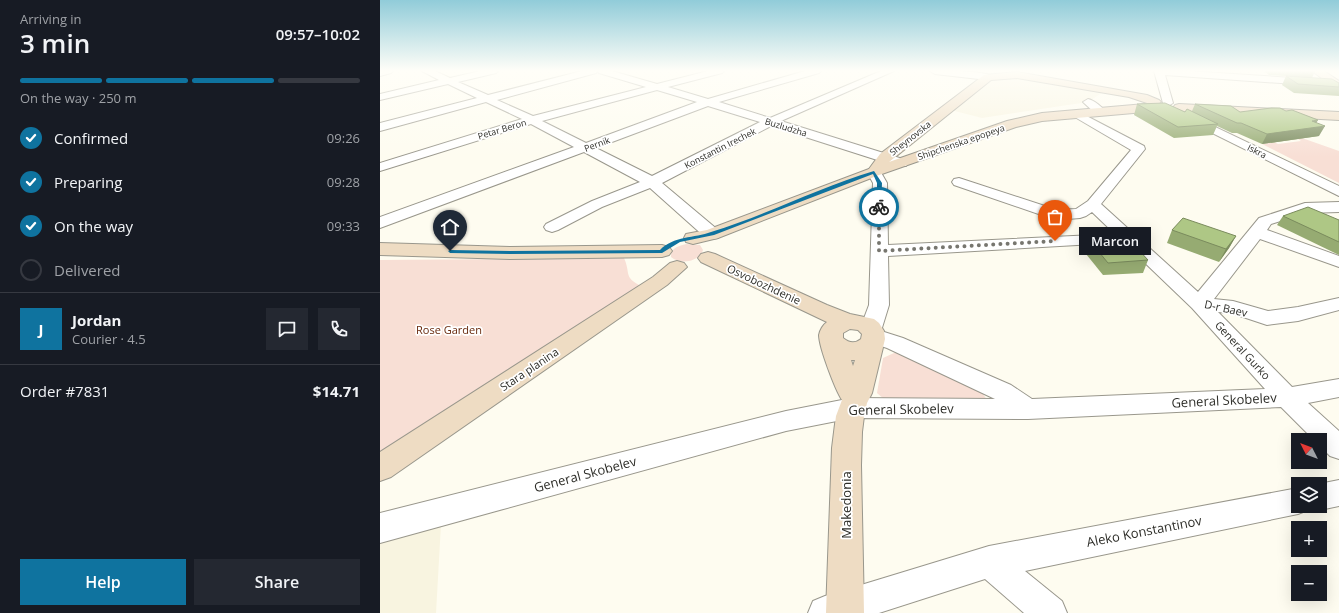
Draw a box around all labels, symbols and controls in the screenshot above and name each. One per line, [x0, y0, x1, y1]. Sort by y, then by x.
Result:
text: Arriving in [20, 10, 82, 28]
text: 09:57–10:02 [276, 24, 360, 44]
text: 3 min [20, 25, 90, 61]
text: On the way · 250 m [20, 89, 136, 107]
street label: Buzludzha [763, 114, 809, 140]
street label: Petar Beron [476, 115, 528, 143]
street label: Sheynovska [887, 118, 933, 158]
street label: Shipchenska epopeya [916, 121, 1006, 163]
street label: Konstantin Irechek [682, 124, 758, 172]
icon: check [20, 127, 42, 149]
text: Confirmed [54, 128, 128, 148]
text: 09:26 [327, 129, 360, 147]
street label: Pernik [582, 133, 612, 155]
street label: Iskra [1245, 141, 1269, 161]
icon: check [20, 171, 42, 193]
text: Preparing [54, 172, 122, 192]
text: 09:28 [327, 173, 360, 191]
courier [859, 187, 899, 227]
icon: bike [868, 196, 890, 218]
pin [1038, 200, 1072, 241]
icon: bag [1044, 206, 1066, 228]
pin [433, 210, 467, 251]
icon: check [20, 215, 42, 237]
text: On the way [54, 216, 133, 236]
icon: home [439, 216, 461, 238]
text: 09:33 [327, 217, 360, 235]
callout: Marcon [1079, 227, 1151, 255]
text: Marcon [1091, 232, 1139, 250]
text: Delivered [54, 260, 121, 280]
street label: Osvobozhdenie [725, 260, 803, 308]
street label: D-r Baev [1203, 296, 1249, 320]
button: chat [266, 308, 308, 350]
button: phone [318, 308, 360, 350]
text: Jordan [72, 310, 121, 330]
street label: General Gurko [1212, 317, 1274, 383]
text: J [39, 319, 43, 339]
park label: Rose Garden [416, 322, 482, 337]
text: Courier · 4.5 [72, 330, 146, 348]
street label: Stara planina [497, 344, 561, 394]
text: Order #7831 [20, 381, 109, 401]
text: $14.71 [313, 381, 360, 401]
street label: General Skobelev [1171, 388, 1278, 412]
street label: General Skobelev [848, 399, 954, 419]
north arrow [1291, 433, 1327, 469]
map controls [1291, 433, 1327, 601]
street label: General Skobelev [532, 452, 639, 496]
street label: Makedonia [837, 471, 855, 539]
button: layers [1291, 477, 1327, 513]
street label: Aleko Konstantinov [1085, 511, 1204, 551]
button: + [1291, 521, 1327, 557]
button: Help [20, 559, 186, 605]
button: Share [194, 559, 360, 605]
button: − [1291, 565, 1327, 601]

